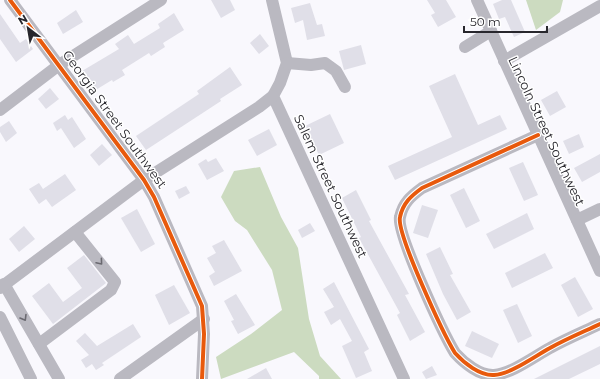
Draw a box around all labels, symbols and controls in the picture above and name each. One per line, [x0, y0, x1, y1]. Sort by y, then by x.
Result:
north arrow [8, 8, 48, 48]
scale bar [464, 8, 547, 34]
text: N [15, 11, 30, 28]
text: 50 m [470, 14, 501, 29]
street label: Georgia Street Southwest [60, 47, 170, 191]
street label: Lincoln Street Southwest [505, 54, 589, 208]
street label: Salem Street Southwest [291, 112, 371, 260]
one-way arrow [95, 257, 102, 265]
one-way arrow [20, 314, 27, 321]

